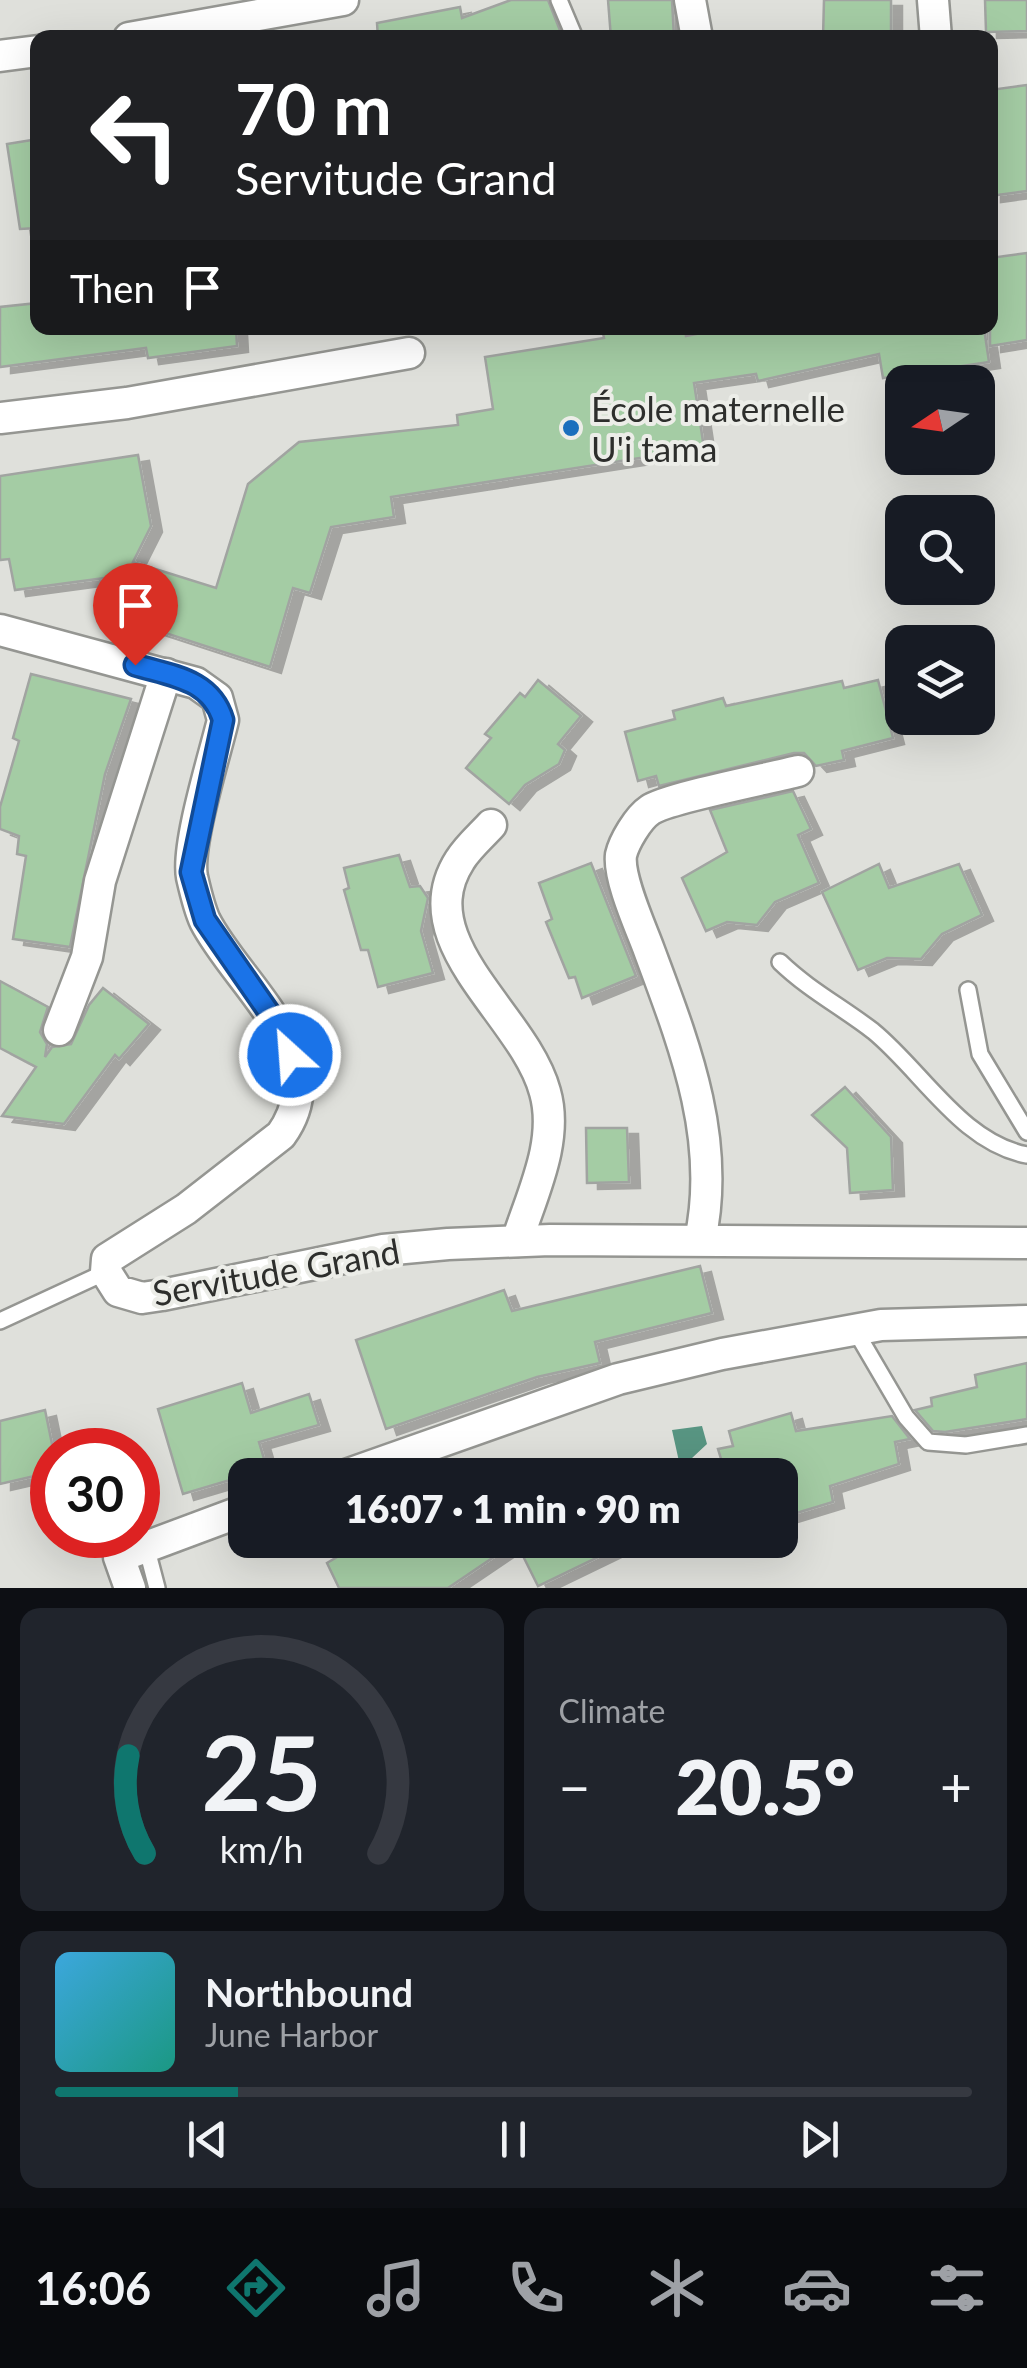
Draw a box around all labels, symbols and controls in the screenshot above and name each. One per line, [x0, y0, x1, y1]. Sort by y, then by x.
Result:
text: 70 m [235, 66, 392, 150]
icon: left [70, 70, 200, 200]
text: Servitude Grand [235, 151, 556, 205]
icon: arrive [175, 260, 230, 315]
text: Then [70, 265, 155, 311]
north arrow [885, 365, 995, 475]
map controls [885, 365, 995, 735]
place label: École maternelle U'i tama [591, 387, 845, 469]
marker: École maternelle U'i tama [560, 417, 582, 439]
button: search [885, 495, 995, 605]
pin [93, 563, 178, 666]
icon: arrive [108, 578, 163, 633]
button: layers [885, 625, 995, 735]
position arrow [238, 1003, 342, 1107]
street label: Servitude Grand [149, 1229, 403, 1313]
speed limit sign: 30 [30, 1428, 160, 1558]
text: 16:07 · 1 min · 90 m [345, 1485, 681, 1531]
text: Climate [559, 1691, 665, 1730]
text: 25 [201, 1708, 322, 1833]
text: 20.5° [675, 1741, 855, 1831]
text: − [559, 1753, 590, 1819]
text: + [940, 1753, 972, 1819]
text: km/h [220, 1828, 304, 1871]
text: Northbound [205, 1969, 413, 2015]
text: June Harbor [205, 2015, 378, 2054]
icon: previous [180, 2112, 235, 2167]
icon: pause [486, 2112, 541, 2167]
icon: next [792, 2112, 847, 2167]
icon: directions [221, 2253, 291, 2323]
icon: music [361, 2253, 431, 2323]
icon: phone [501, 2253, 571, 2323]
icon: climate [642, 2253, 712, 2323]
icon: car [782, 2253, 852, 2323]
icon: filters [922, 2253, 992, 2323]
text: 16:06 [35, 2261, 151, 2315]

